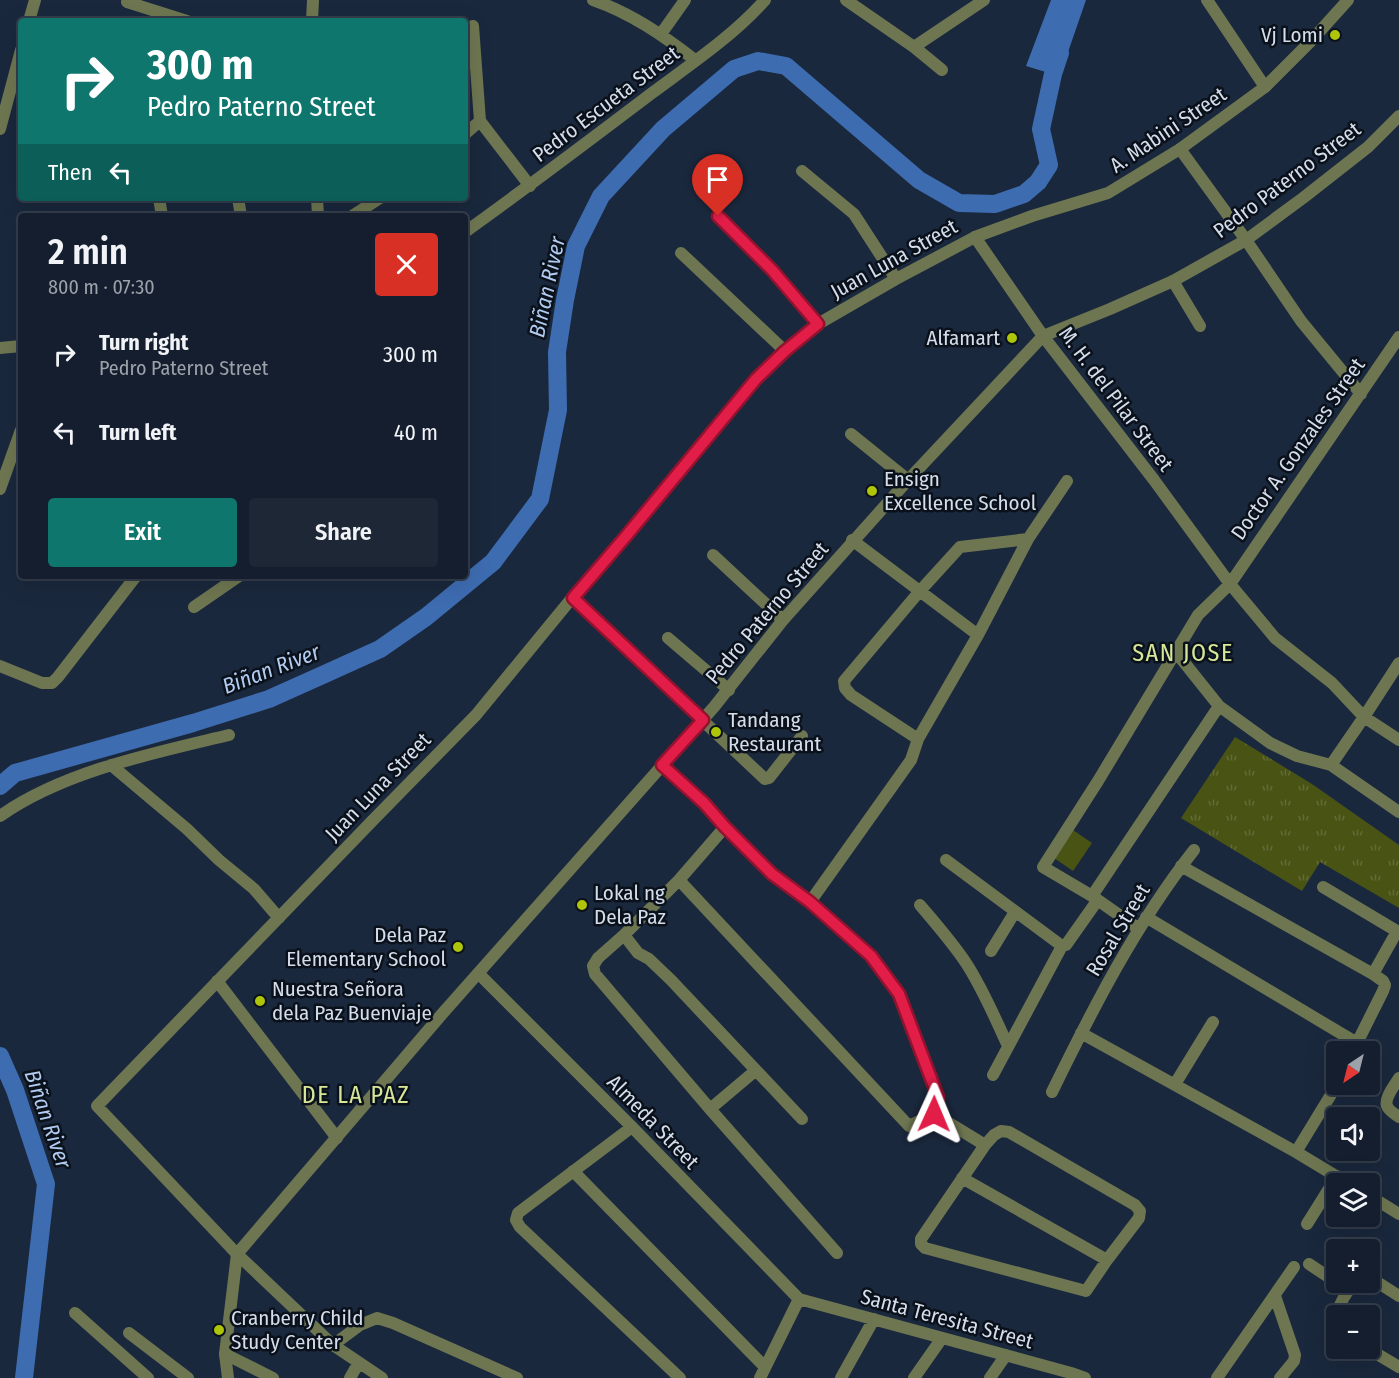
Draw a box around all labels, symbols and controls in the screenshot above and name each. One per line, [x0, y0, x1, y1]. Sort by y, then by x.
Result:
place label: Vj Lomi [1261, 22, 1323, 48]
marker: Vj Lomi [1328, 28, 1342, 42]
text: 300 m [147, 40, 254, 90]
street label: Pedro Escueta Street [527, 40, 685, 168]
icon: right [48, 42, 126, 120]
street label: A. Mabini Street [1105, 81, 1231, 179]
text: Pedro Paterno Street [147, 91, 376, 123]
street label: Pedro Paterno Street [1208, 116, 1366, 244]
pin [692, 154, 743, 216]
icon: left [104, 156, 137, 189]
text: Then [48, 159, 92, 186]
icon: arrive [701, 163, 734, 196]
street label: Juan Luna Street [826, 213, 962, 305]
text: 2 min [48, 230, 128, 274]
button: close [375, 233, 438, 296]
water label: Biñan River [523, 233, 571, 340]
text: 800 m · 07:30 [48, 275, 155, 299]
street label: M. H. del Pilar Street [1053, 322, 1179, 477]
place label: Alfamart [927, 325, 1000, 351]
text: Turn right [99, 329, 188, 356]
marker: Alfamart [1005, 331, 1019, 345]
icon: right [48, 338, 81, 371]
text: 300 m [383, 341, 438, 368]
street label: Doctor A. Gonzales Street [1225, 353, 1371, 545]
text: Pedro Paterno Street [99, 356, 268, 380]
icon: left [48, 416, 81, 449]
text: Turn left [99, 419, 177, 446]
text: 40 m [394, 419, 438, 446]
place label: Ensign Excellence School [884, 466, 1037, 516]
marker: Ensign Excellence School [865, 484, 879, 498]
button: Exit [48, 498, 237, 567]
button: Share [249, 498, 438, 567]
street label: Pedro Paterno Street [700, 536, 834, 689]
water label: Biñan River [218, 638, 325, 700]
district label: SAN JOSE [1132, 639, 1234, 667]
place label: Tandang Restaurant [728, 707, 821, 757]
marker: Tandang Restaurant [709, 725, 723, 739]
street label: Juan Luna Street [320, 727, 436, 847]
street label: Rosal Street [1080, 879, 1156, 981]
place label: Lokal ng Dela Paz [594, 880, 666, 930]
marker: Lokal ng Dela Paz [575, 898, 589, 912]
place label: Dela Paz Elementary School [286, 922, 446, 972]
marker: Dela Paz Elementary School [451, 940, 465, 954]
place label: Nuestra Señora dela Paz Buenviaje [272, 976, 432, 1026]
marker: Nuestra Señora dela Paz Buenviaje [253, 994, 267, 1008]
north arrow [1326, 1041, 1380, 1095]
map controls [1326, 1041, 1380, 1359]
water label: Biñan River [19, 1066, 78, 1173]
street label: Almeda Street [602, 1069, 705, 1175]
district label: DE LA PAZ [302, 1081, 410, 1109]
position arrow [902, 1082, 966, 1146]
button: sound [1326, 1107, 1380, 1161]
button: layers [1326, 1173, 1380, 1227]
button: + [1326, 1239, 1380, 1293]
street label: Santa Teresita Street [858, 1283, 1036, 1355]
place label: Cranberry Child Study Center [231, 1305, 363, 1355]
button: − [1326, 1305, 1380, 1359]
marker: Cranberry Child Study Center [212, 1323, 226, 1337]

